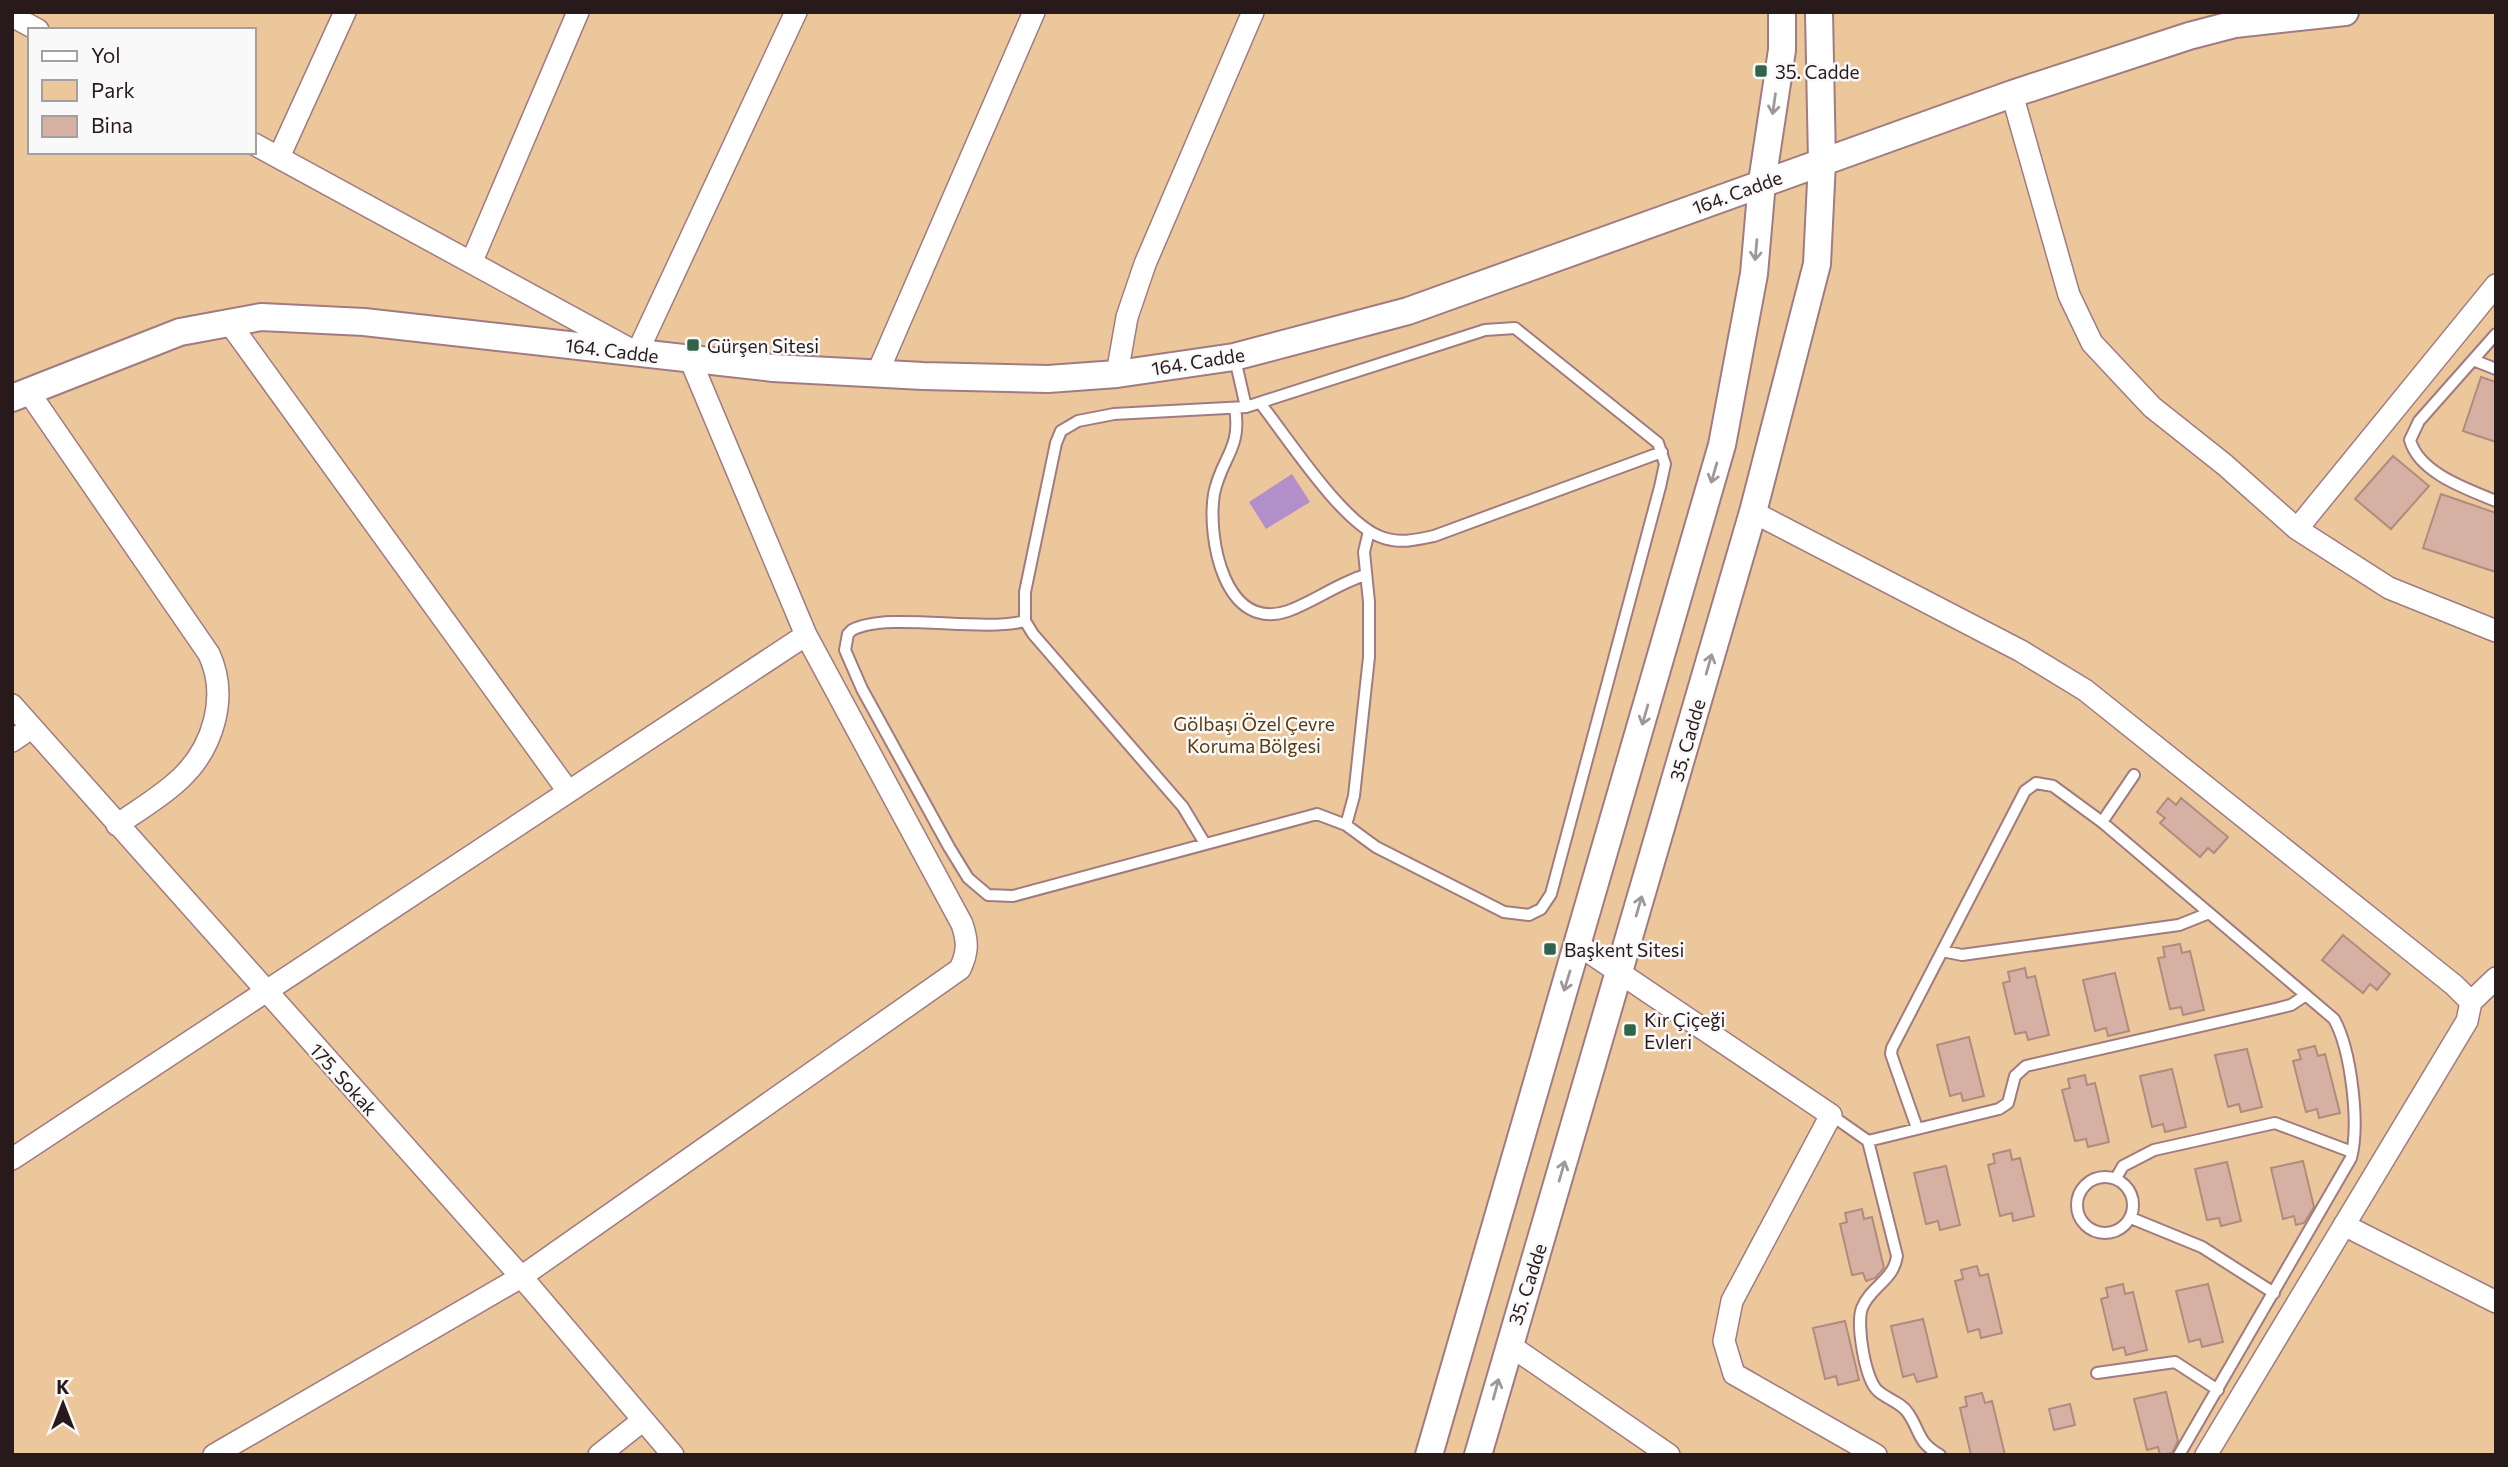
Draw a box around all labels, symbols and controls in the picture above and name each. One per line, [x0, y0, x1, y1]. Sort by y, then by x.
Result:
legend [28, 28, 256, 154]
text: Yol [91, 42, 121, 67]
place label: 35. Cadde [1775, 60, 1859, 83]
marker: 35. Cadde [1753, 63, 1769, 79]
text: Park [91, 77, 135, 102]
one-way arrow [1767, 93, 1780, 115]
text: Bina [91, 112, 133, 137]
street label: 164. Cadde [1689, 165, 1785, 219]
one-way arrow [1750, 238, 1763, 261]
street label: 164. Cadde [564, 333, 660, 367]
place label: Gürşen Sitesi [707, 334, 819, 357]
marker: Gürşen Sitesi [685, 337, 701, 353]
street label: 164. Cadde [1150, 342, 1246, 380]
one-way arrow [1707, 462, 1720, 484]
one-way arrow [1704, 653, 1717, 675]
street label: 35. Cadde [1664, 696, 1710, 784]
one-way arrow [1637, 704, 1650, 726]
park label: Gölbaşı Özel Çevre Koruma Bölgesi [1173, 712, 1335, 757]
one-way arrow [1634, 895, 1647, 917]
place label: Başkent Sitesi [1564, 938, 1684, 961]
marker: Başkent Sitesi [1542, 941, 1558, 957]
one-way arrow [1559, 969, 1572, 991]
place label: Kır Çiçeği Evleri [1644, 1008, 1725, 1053]
marker: Kır Çiçeği Evleri [1622, 1022, 1638, 1038]
street label: 175. Sokak [305, 1038, 383, 1120]
one-way arrow [1556, 1160, 1569, 1182]
street label: 35. Cadde [1503, 1240, 1551, 1328]
north arrow [28, 1369, 98, 1439]
text: K [56, 1375, 70, 1398]
one-way arrow [1490, 1378, 1503, 1400]

